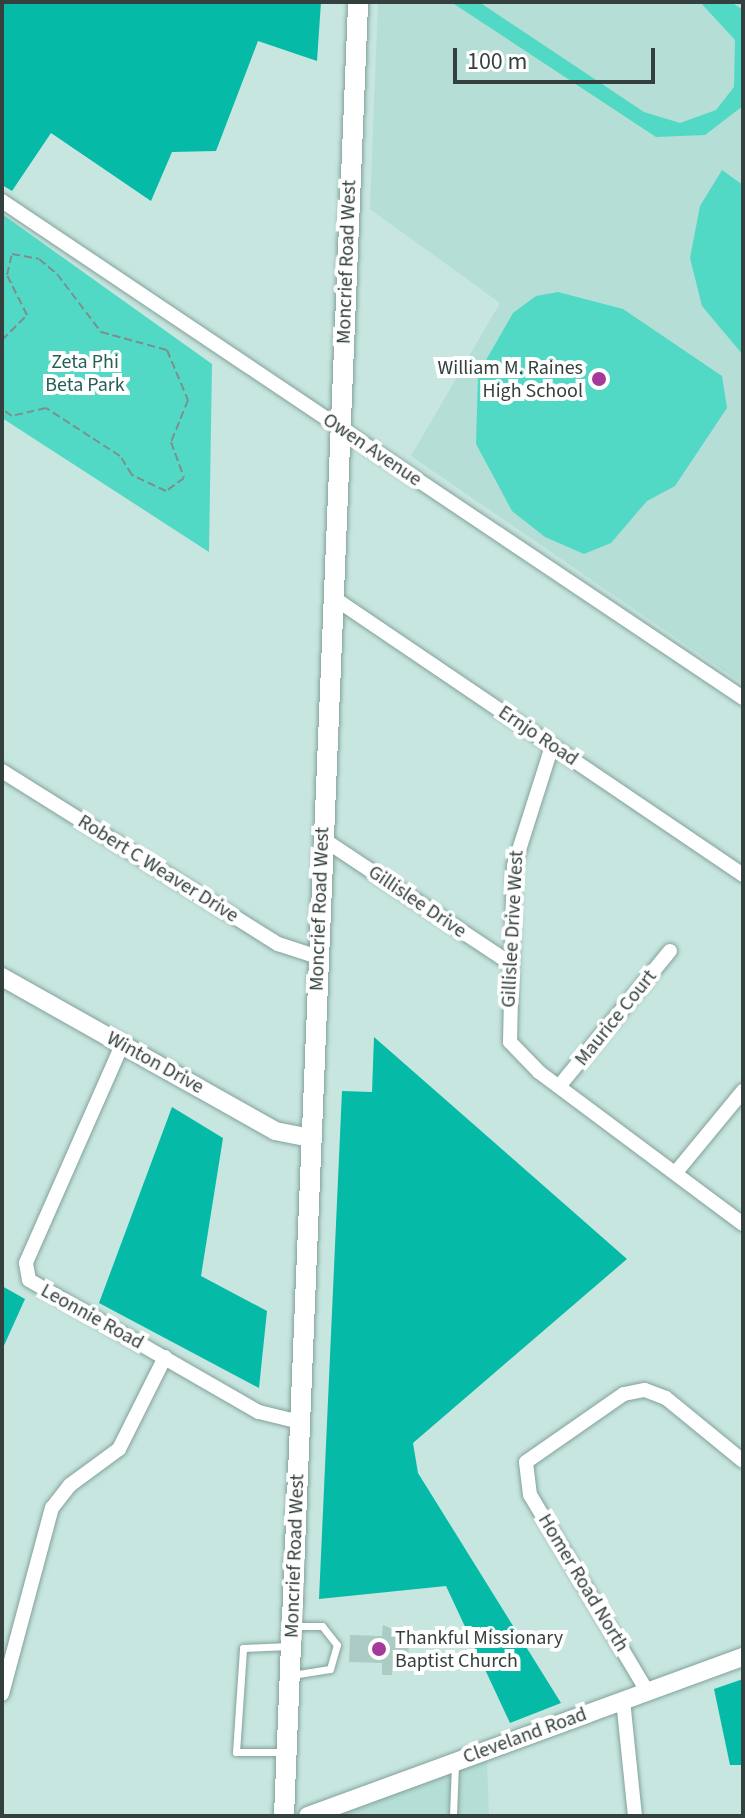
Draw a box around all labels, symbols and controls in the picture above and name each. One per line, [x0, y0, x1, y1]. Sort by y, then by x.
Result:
scale bar [457, 32, 659, 82]
text: 100 m [467, 44, 527, 79]
street label: Moncrief Road West [332, 179, 362, 345]
park label: Zeta Phi Beta Park [45, 350, 125, 397]
place label: William M. Raines High School [438, 356, 583, 403]
marker: William M. Raines High School [590, 370, 608, 388]
street label: Owen Avenue [318, 408, 426, 492]
street label: Ernjo Road [494, 701, 582, 771]
street label: Robert C Weaver Drive [73, 810, 243, 928]
street label: Moncrief Road West [305, 826, 335, 992]
street label: Gillislee Drive West [497, 850, 529, 1008]
street label: Gillislee Drive [363, 860, 471, 944]
street label: Maurice Court [570, 965, 662, 1071]
street label: Winton Drive [102, 1027, 208, 1099]
street label: Leonnie Road [36, 1279, 148, 1355]
street label: Moncrief Road West [280, 1473, 310, 1639]
street label: Homer Road North [532, 1510, 634, 1656]
place label: Thankful Missionary Baptist Church [395, 1626, 563, 1673]
marker: Thankful Missionary Baptist Church [370, 1640, 388, 1658]
street label: Cleveland Road [460, 1703, 590, 1769]

